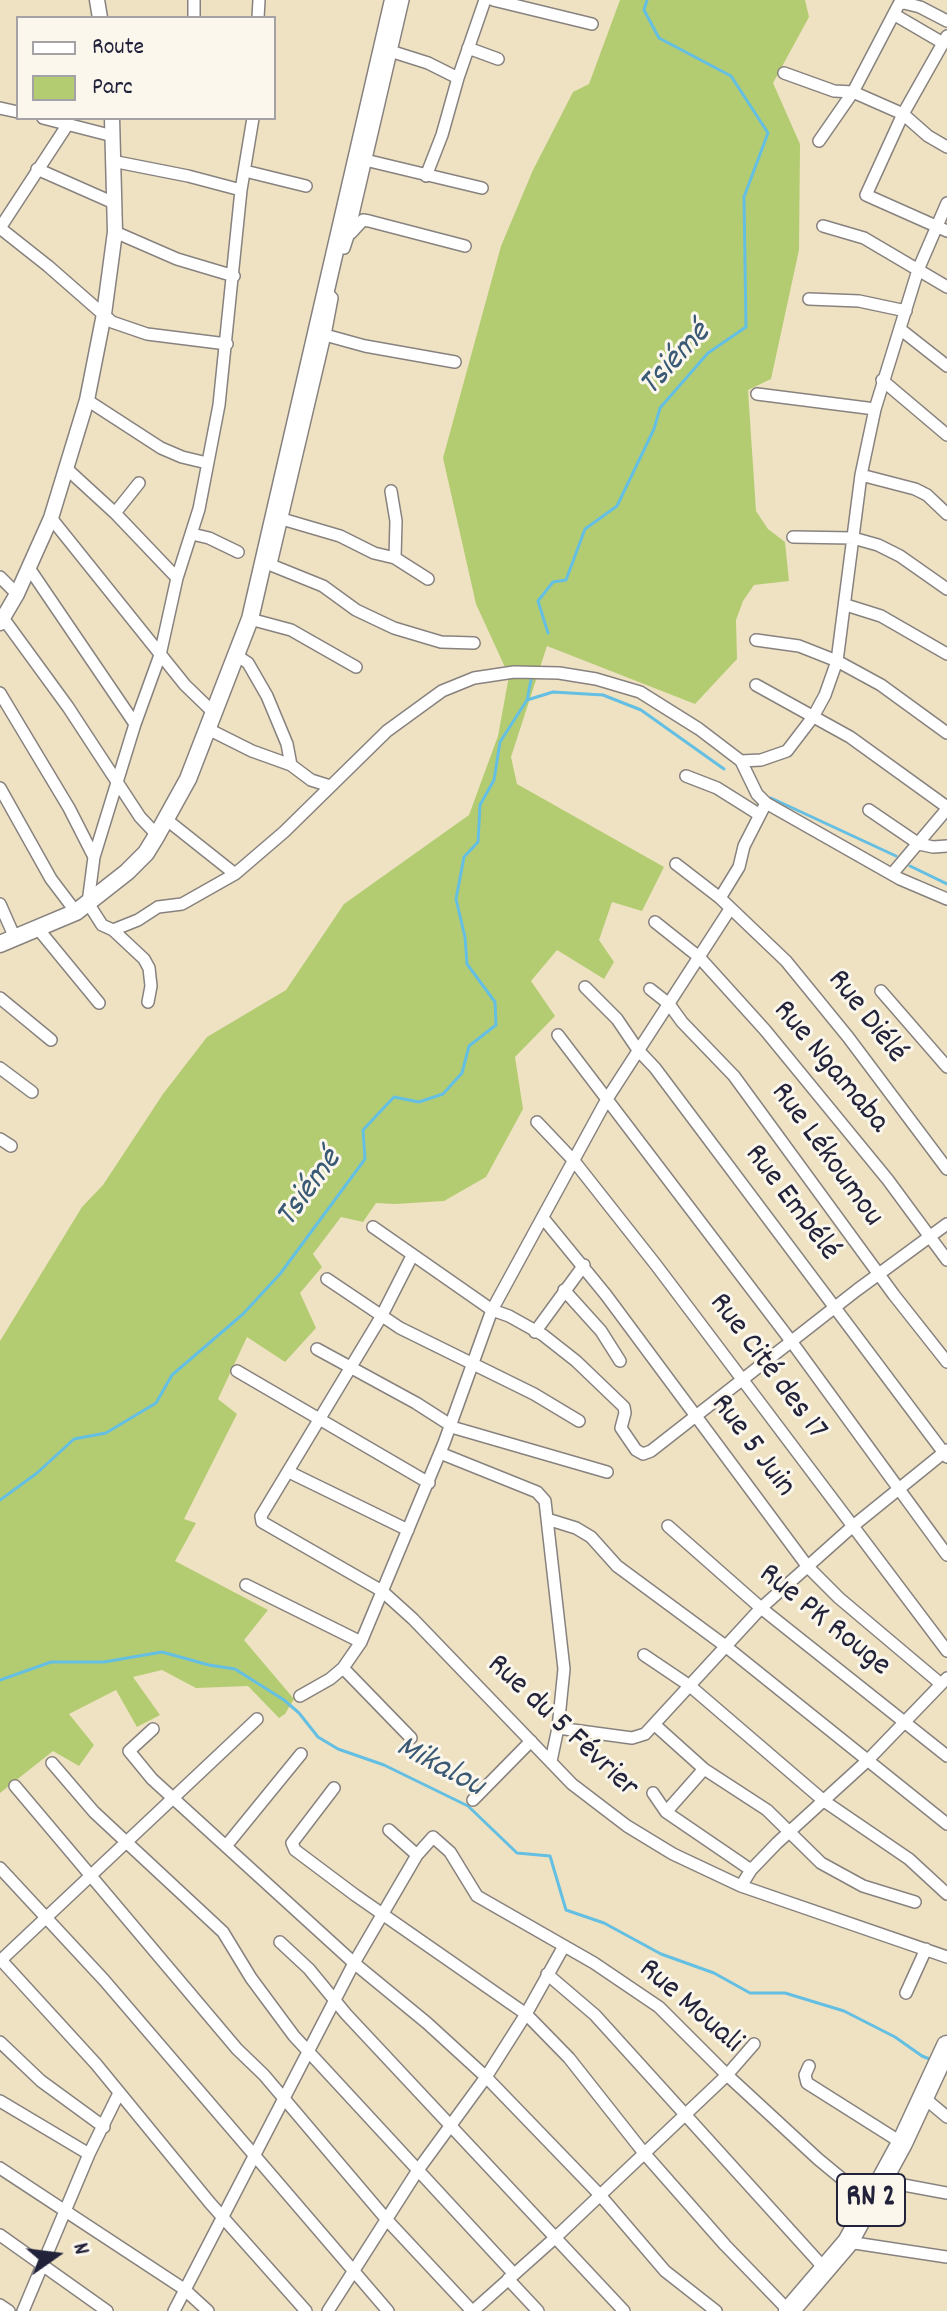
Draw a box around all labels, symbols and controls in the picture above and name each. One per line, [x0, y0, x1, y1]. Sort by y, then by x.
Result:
legend [16, 16, 276, 120]
text: Route [92, 31, 144, 65]
text: Parc [92, 71, 133, 105]
water label: Tsiémé [632, 315, 722, 407]
street label: Rue Diélé [817, 963, 913, 1073]
street label: Rue Ngamaba [762, 994, 896, 1142]
street label: Rue Lékoumou [760, 1076, 890, 1236]
street label: Rue Embélé [734, 1138, 846, 1270]
water label: Tsiémé [269, 1143, 353, 1237]
street label: Rue Cité des 17 [698, 1287, 834, 1449]
street label: Rue 5 Juin [700, 1388, 802, 1506]
street label: Rue PK Rouge [749, 1557, 897, 1687]
street label: Rue du 5 Février [477, 1648, 645, 1808]
water label: Mikalou [388, 1729, 490, 1809]
street label: Rue Mouali [629, 1952, 749, 2064]
road number: RN 2 [837, 2174, 905, 2226]
north arrow [16, 2215, 96, 2295]
text: N [63, 2240, 96, 2258]

